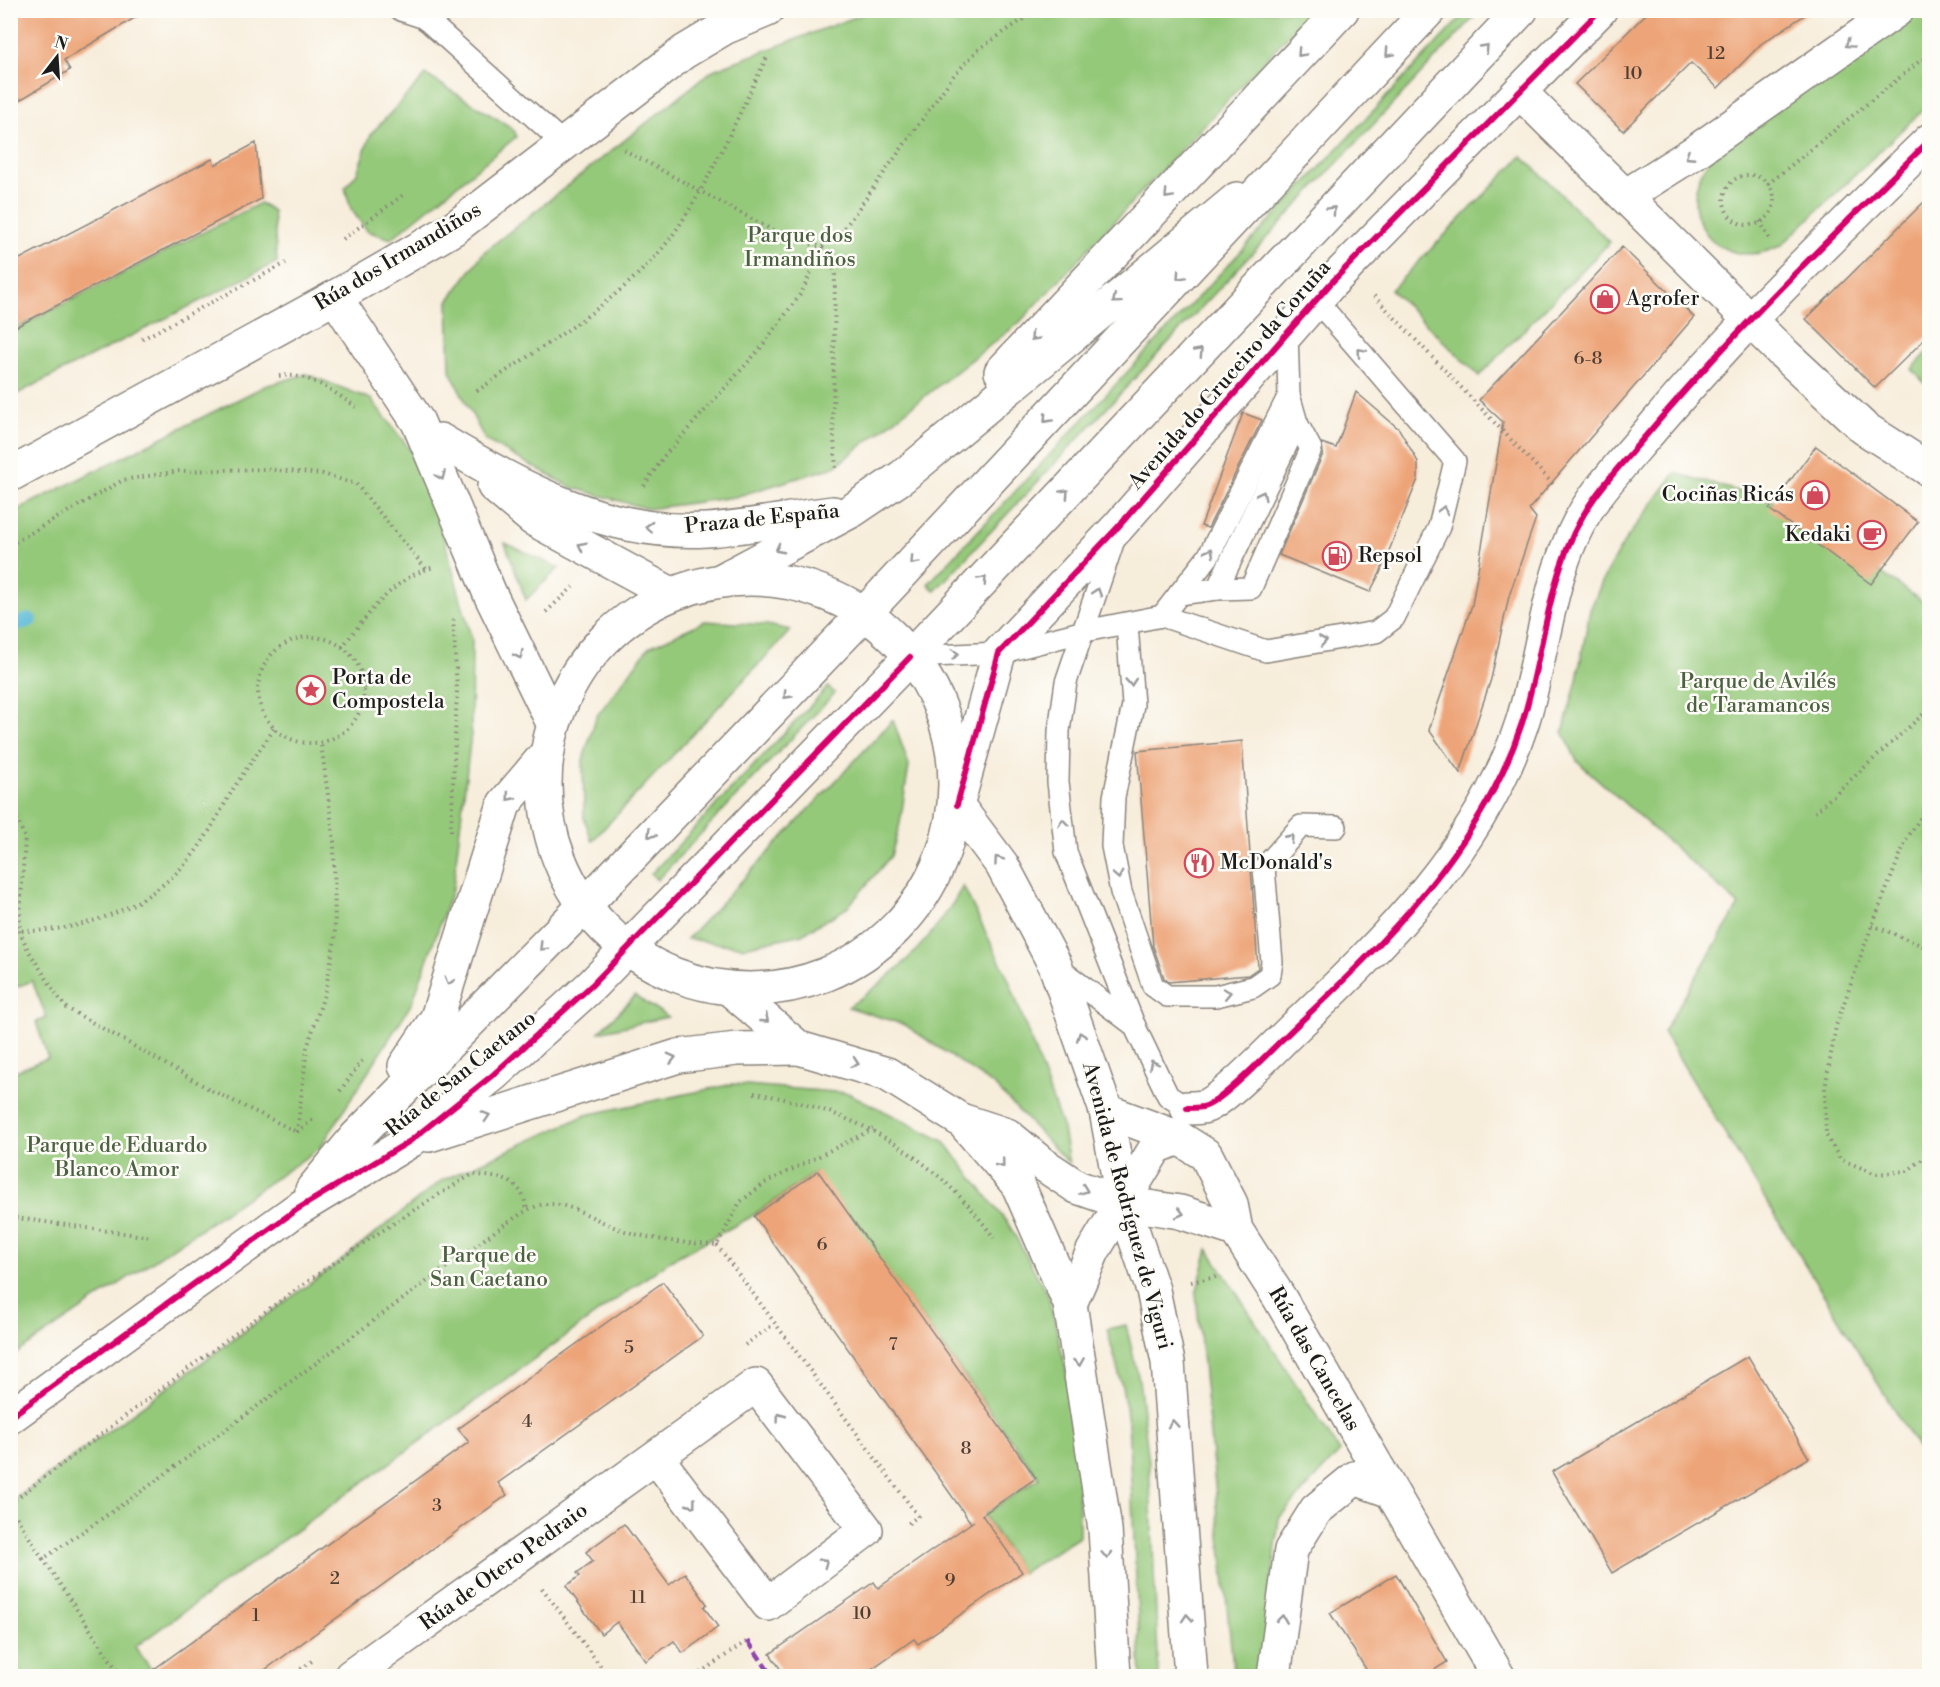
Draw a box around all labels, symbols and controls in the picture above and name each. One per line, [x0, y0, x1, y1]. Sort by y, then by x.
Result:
north arrow [27, 27, 87, 87]
text: N [52, 32, 70, 55]
one-way arrow [1845, 37, 1856, 48]
house number: 12 [1707, 42, 1725, 65]
one-way arrow [1478, 44, 1489, 55]
one-way arrow [1298, 46, 1309, 57]
one-way arrow [1385, 47, 1396, 57]
house number: 10 [1623, 62, 1643, 85]
one-way arrow [1685, 148, 1695, 160]
one-way arrow [1164, 188, 1175, 199]
street label: Rúa dos Irmandiños [310, 197, 486, 317]
one-way arrow [1325, 206, 1336, 217]
park label: Parque dos Irmandiños [744, 223, 856, 273]
street label: Avenida do Cruceiro da Coruña [1123, 255, 1337, 496]
one-way arrow [1176, 270, 1187, 280]
shop icon: Agrofer [1589, 283, 1621, 315]
place label: Agrofer [1625, 286, 1700, 312]
one-way arrow [1112, 293, 1123, 304]
one-way arrow [1030, 330, 1041, 341]
house number: 6-8 [1573, 347, 1603, 370]
one-way arrow [1191, 348, 1202, 359]
one-way arrow [1357, 348, 1368, 359]
one-way arrow [1043, 412, 1054, 422]
one-way arrow [434, 470, 446, 481]
shop icon: Cociñas Ricás [1799, 479, 1831, 511]
place label: Cociñas Ricás [1662, 482, 1794, 508]
one-way arrow [1057, 490, 1068, 501]
one-way arrow [1255, 491, 1267, 502]
street label: Praza de España [683, 498, 841, 540]
one-way arrow [1436, 506, 1449, 516]
cafe icon: Kedaki [1856, 519, 1888, 551]
one-way arrow [644, 521, 653, 534]
place label: Kedaki [1785, 522, 1851, 548]
fuel station icon: Repsol [1321, 540, 1353, 572]
one-way arrow [578, 542, 589, 553]
one-way arrow [775, 542, 786, 553]
place label: Repsol [1358, 543, 1422, 569]
one-way arrow [1203, 548, 1215, 558]
one-way arrow [910, 554, 921, 565]
one-way arrow [976, 576, 987, 587]
one-way arrow [1090, 587, 1102, 598]
one-way arrow [1318, 635, 1328, 648]
one-way arrow [512, 648, 524, 659]
one-way arrow [950, 648, 959, 661]
place label: Porta de Compostela [332, 665, 445, 715]
park label: Parque de Avilés de Taramancos [1680, 669, 1836, 719]
place icon: Porta de Compostela [295, 674, 327, 706]
one-way arrow [1124, 677, 1137, 687]
one-way arrow [784, 687, 795, 698]
one-way arrow [506, 790, 517, 801]
one-way arrow [1057, 818, 1069, 828]
one-way arrow [647, 828, 658, 838]
one-way arrow [1283, 833, 1294, 844]
restaurant icon: McDonald's [1183, 847, 1215, 879]
place label: McDonald's [1220, 850, 1332, 876]
one-way arrow [994, 856, 1005, 867]
one-way arrow [1111, 869, 1124, 879]
one-way arrow [539, 940, 550, 951]
one-way arrow [443, 975, 456, 986]
one-way arrow [1222, 987, 1232, 1000]
street label: Rúa de San Caetano [380, 1005, 542, 1143]
one-way arrow [758, 1012, 769, 1023]
one-way arrow [1075, 1031, 1088, 1042]
one-way arrow [666, 1053, 677, 1065]
one-way arrow [849, 1056, 860, 1069]
street label: Avenida de Rodríguez de Viguri [1076, 1058, 1178, 1353]
one-way arrow [1148, 1059, 1160, 1070]
one-way arrow [480, 1111, 491, 1124]
park label: Parque de Eduardo Blanco Amor [26, 1133, 208, 1183]
one-way arrow [993, 1157, 1004, 1168]
one-way arrow [1078, 1182, 1089, 1195]
one-way arrow [1175, 1206, 1185, 1219]
house number: 6 [817, 1233, 828, 1256]
park label: Parque de San Caetano [430, 1243, 548, 1293]
street label: Rúa das Cancelas [1262, 1282, 1366, 1436]
house number: 7 [888, 1333, 898, 1356]
house number: 5 [624, 1336, 634, 1359]
one-way arrow [1073, 1357, 1085, 1367]
house number: 4 [522, 1410, 533, 1433]
one-way arrow [777, 1413, 788, 1424]
one-way arrow [1166, 1419, 1179, 1428]
house number: 8 [960, 1437, 972, 1460]
house number: 3 [432, 1494, 442, 1517]
street label: Rúa de Otero Pedraio [415, 1497, 593, 1637]
one-way arrow [685, 1497, 696, 1508]
one-way arrow [1100, 1550, 1113, 1559]
one-way arrow [817, 1559, 828, 1570]
house number: 2 [330, 1567, 340, 1590]
house number: 9 [945, 1569, 956, 1592]
house number: 11 [630, 1586, 646, 1609]
house number: 10 [852, 1602, 872, 1625]
house number: 1 [252, 1604, 260, 1627]
one-way arrow [1181, 1614, 1194, 1623]
one-way arrow [1275, 1614, 1287, 1623]

